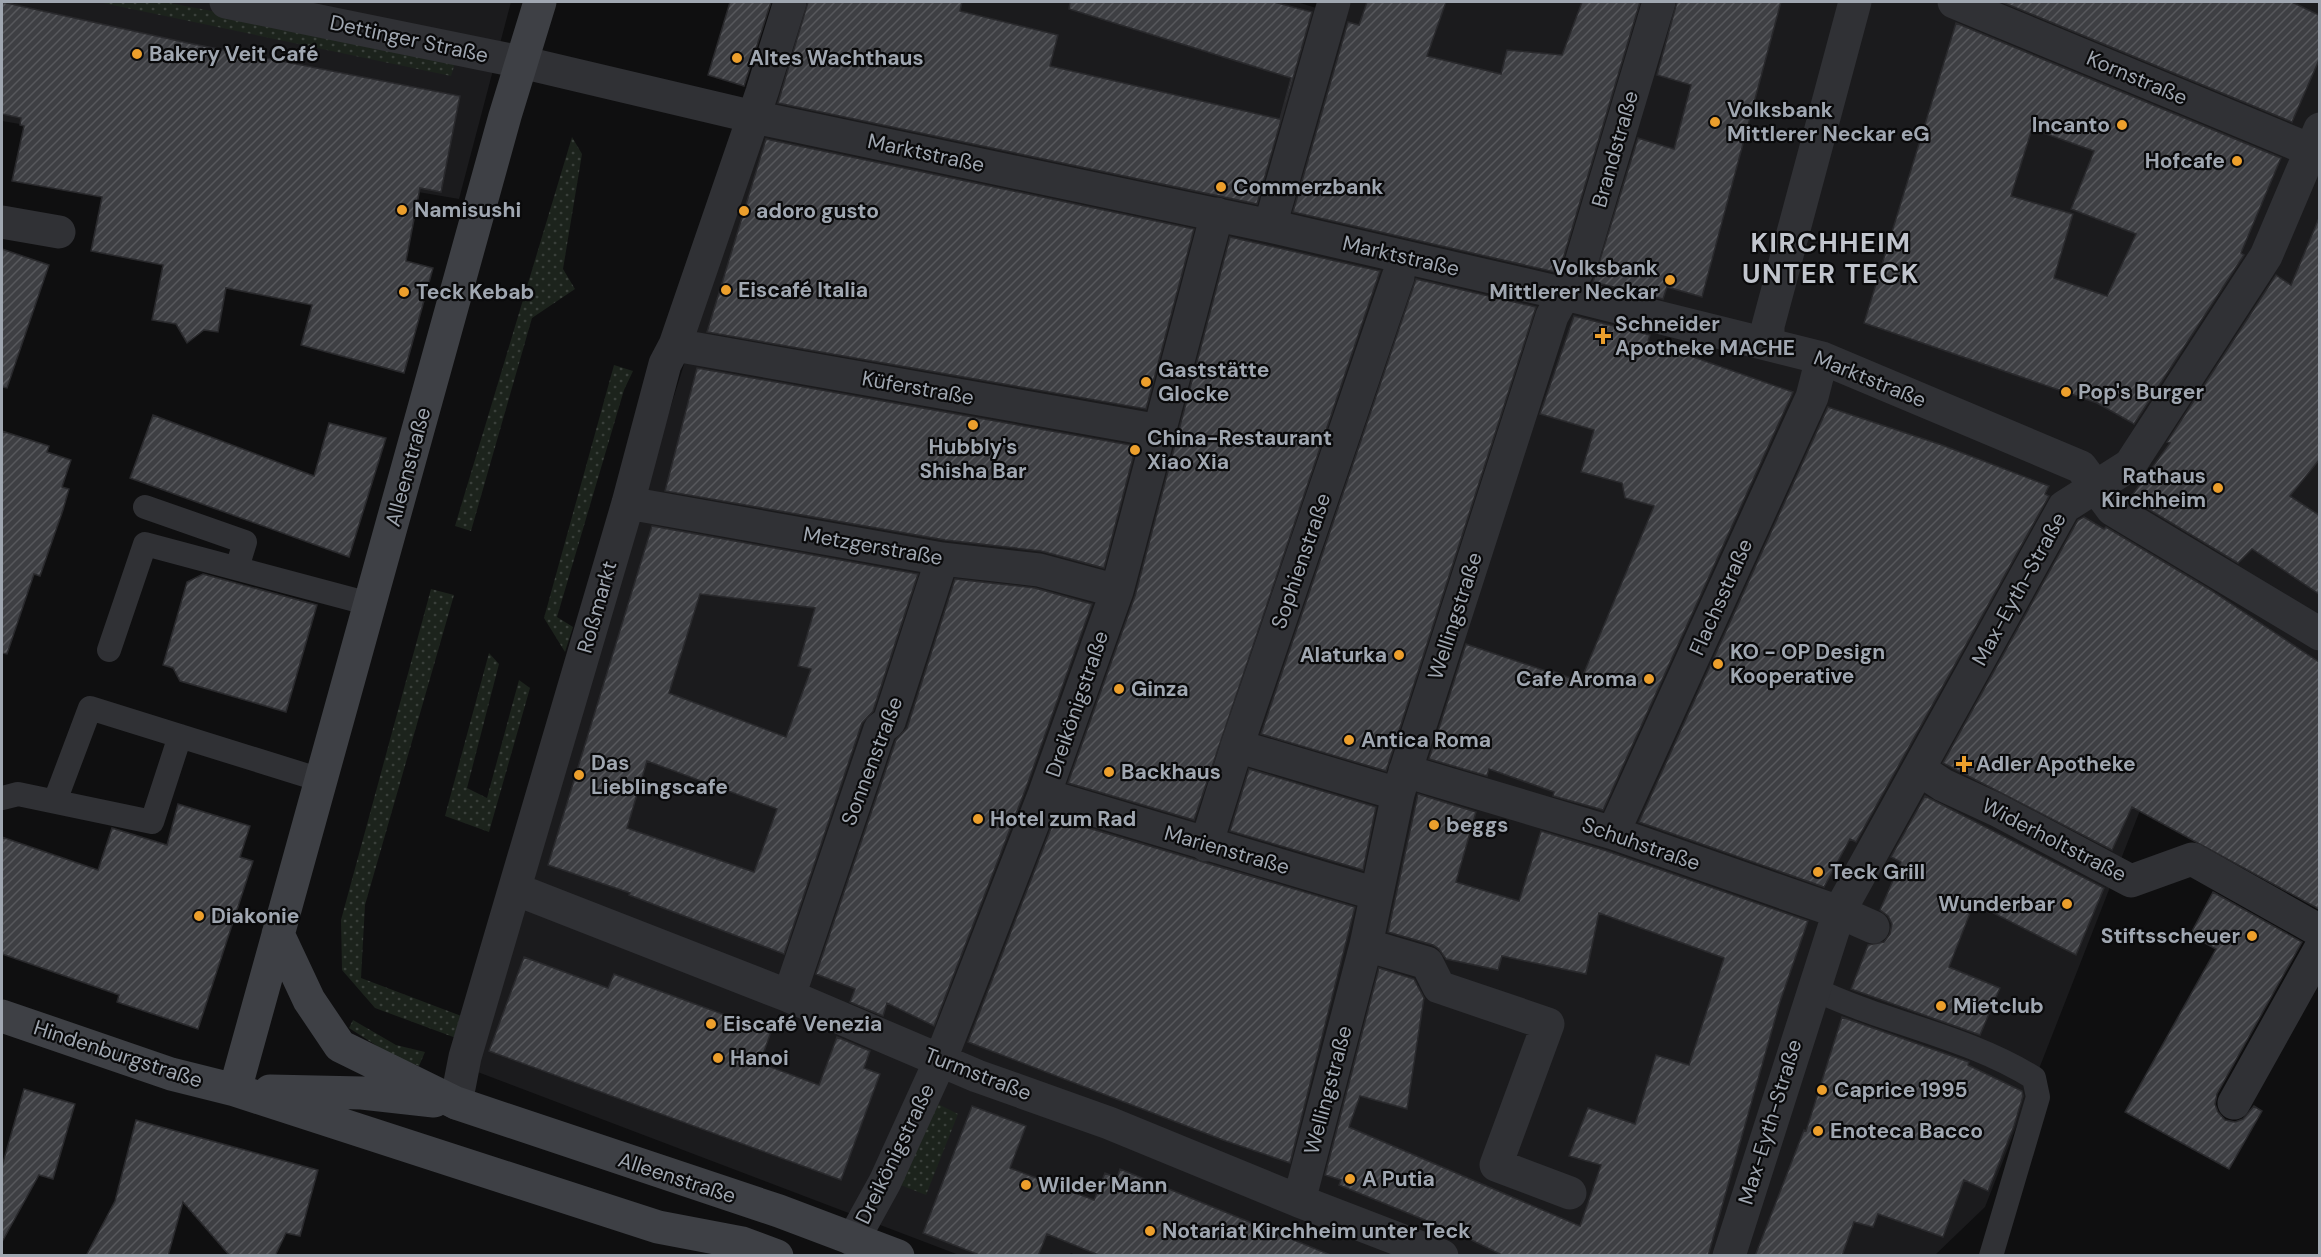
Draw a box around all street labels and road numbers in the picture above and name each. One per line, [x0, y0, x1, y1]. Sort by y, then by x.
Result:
street label: Dettinger Straße [327, 9, 491, 69]
street label: Kornstraße [2082, 44, 2192, 112]
street label: Brandstraße [1585, 87, 1645, 211]
street label: Marktstraße [865, 127, 987, 179]
street label: Marktstraße [1340, 229, 1462, 283]
street label: Marktstraße [1810, 344, 1930, 414]
street label: Küferstraße [860, 364, 976, 412]
street label: Alleenstraße [379, 404, 437, 530]
street label: Sophienstraße [1265, 489, 1337, 633]
street label: Max-Eyth-Straße [1965, 507, 2073, 671]
street label: Metzgerstraße [801, 520, 945, 572]
street label: Flachsstraße [1683, 534, 1759, 660]
street label: Wellingstraße [1421, 549, 1489, 683]
street label: Roßmarkt [570, 558, 624, 656]
street label: Dreikönigstraße [1039, 627, 1115, 781]
street label: Sonnenstraße [835, 693, 909, 829]
street label: Widerholtstraße [1977, 792, 2131, 889]
street label: Schuhstraße [1578, 811, 1704, 877]
street label: Marienstraße [1161, 819, 1293, 881]
street label: Hindenburgstraße [30, 1013, 206, 1095]
street label: Wellingstraße [1297, 1022, 1359, 1158]
street label: Max-Eyth-Straße [1732, 1036, 1808, 1208]
street label: Turmstraße [921, 1041, 1035, 1107]
street label: Dreikönigstraße [849, 1079, 941, 1229]
street label: Alleenstraße [615, 1146, 740, 1210]

